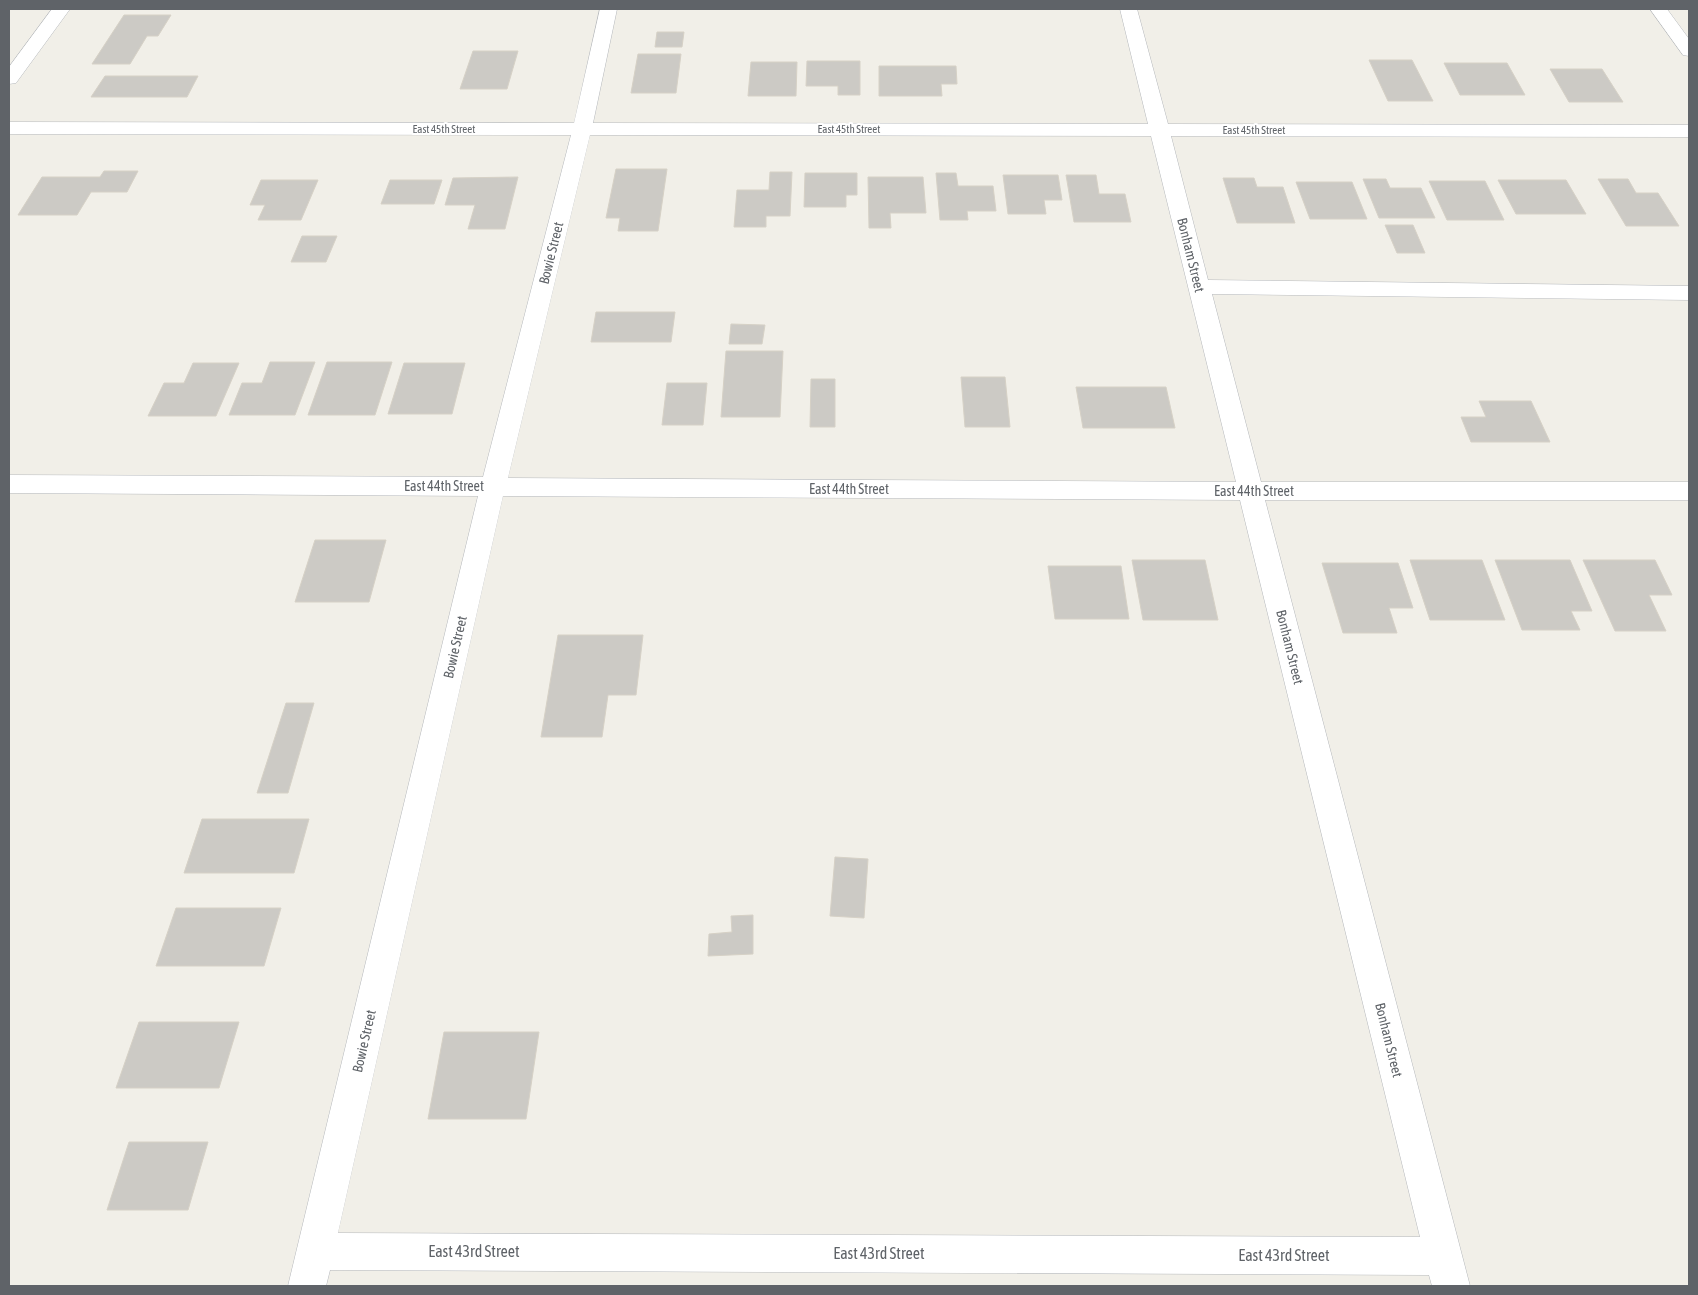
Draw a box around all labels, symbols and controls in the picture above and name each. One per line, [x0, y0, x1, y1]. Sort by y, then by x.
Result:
street label: East 45th Street [413, 123, 475, 135]
street label: East 45th Street [818, 123, 880, 135]
street label: East 45th Street [1223, 124, 1285, 136]
street label: Bonham Street [1174, 216, 1208, 294]
street label: Bowie Street [536, 220, 566, 286]
street label: East 44th Street [404, 478, 484, 494]
street label: East 44th Street [809, 481, 889, 497]
street label: East 44th Street [1214, 483, 1294, 499]
street label: Bonham Street [1273, 608, 1307, 686]
street label: Bowie Street [440, 614, 470, 680]
street label: Bonham Street [1372, 1001, 1406, 1079]
street label: Bowie Street [349, 1008, 379, 1074]
street label: East 43rd Street [428, 1242, 520, 1260]
street label: East 43rd Street [833, 1244, 925, 1262]
street label: East 43rd Street [1238, 1246, 1330, 1264]

